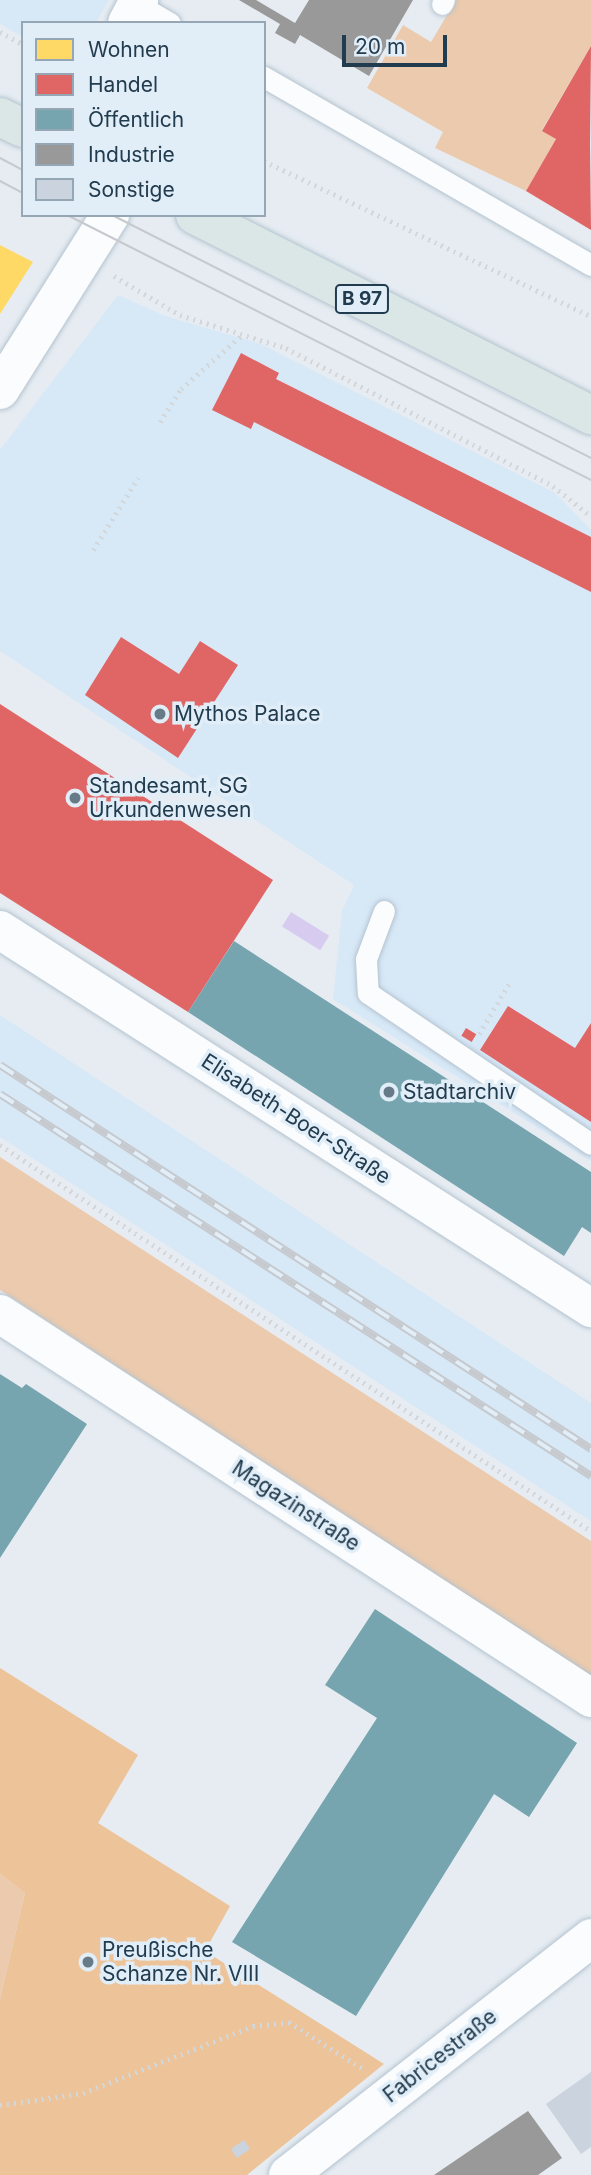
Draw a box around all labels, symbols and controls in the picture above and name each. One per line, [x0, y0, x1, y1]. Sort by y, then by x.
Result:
legend [21, 21, 266, 217]
scale bar [346, 21, 451, 65]
text: 20 m [355, 34, 405, 59]
text: Wohnen [88, 37, 170, 62]
text: Handel [88, 72, 158, 97]
text: Öffentlich [88, 107, 184, 132]
text: Industrie [88, 142, 175, 167]
text: Sonstige [88, 177, 175, 202]
road number: B 97 [334, 284, 390, 314]
place label: Mythos Palace [174, 701, 320, 727]
marker: Mythos Palace [152, 706, 168, 722]
place label: Standesamt, SG Urkundenwesen [89, 773, 252, 823]
marker: Standesamt, SG Urkundenwesen [67, 790, 83, 806]
street label: Elisabeth-Boer-Straße [197, 1048, 395, 1190]
place label: Stadtarchiv [403, 1079, 516, 1105]
marker: Stadtarchiv [381, 1084, 397, 1100]
street label: Magazinstraße [227, 1455, 365, 1557]
place label: Preußische Schanze Nr. VIII [102, 1937, 259, 1987]
marker: Preußische Schanze Nr. VIII [80, 1954, 96, 1970]
street label: Fabricestraße [378, 2004, 502, 2108]

